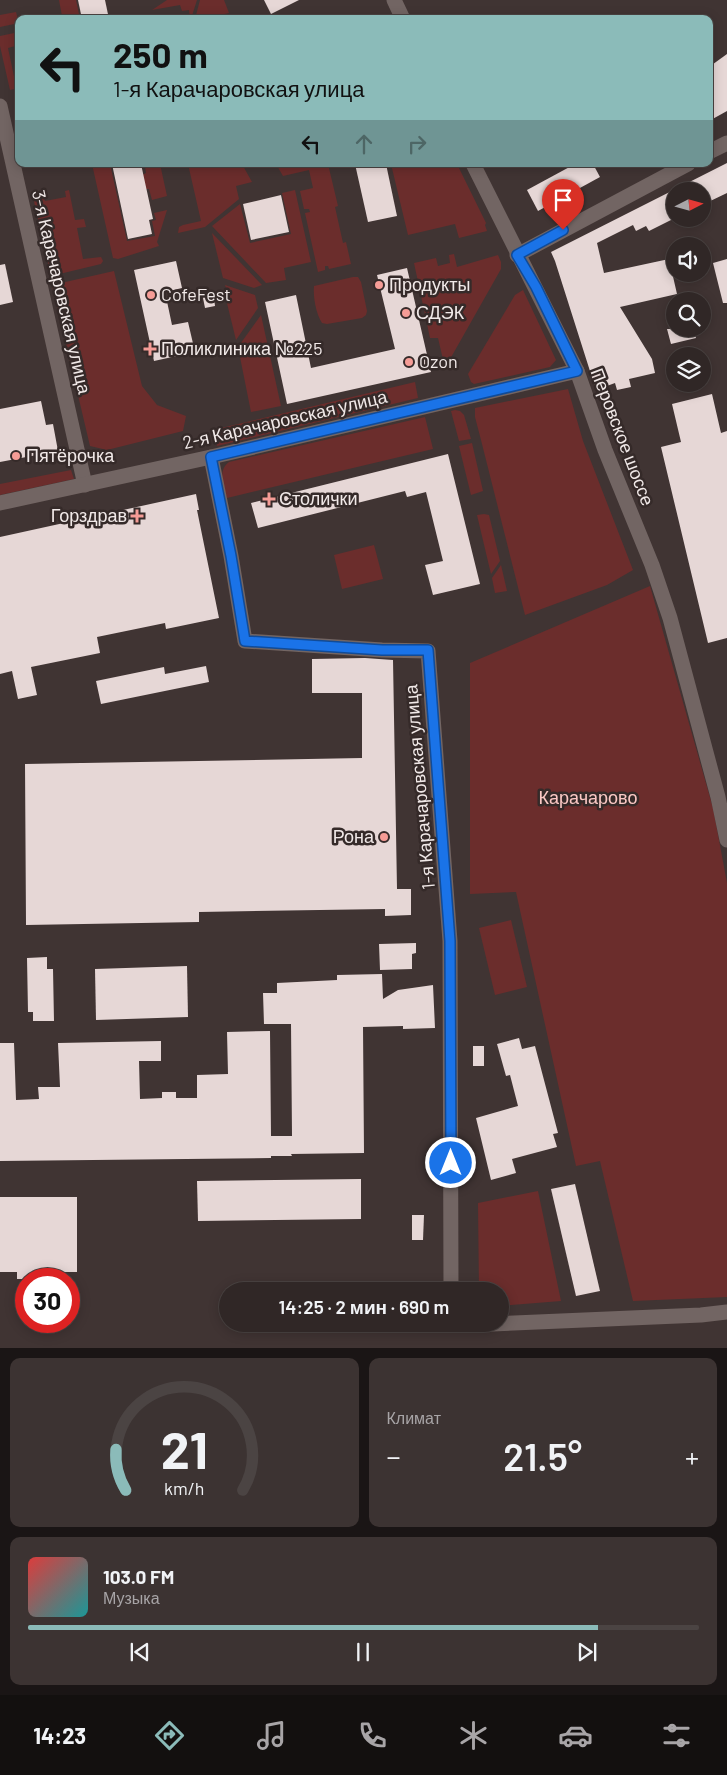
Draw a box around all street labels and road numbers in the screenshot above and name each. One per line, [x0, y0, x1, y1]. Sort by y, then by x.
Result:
street label: 3-я Карачаровская улица [28, 188, 96, 397]
street label: Перовское шоссе [587, 365, 659, 509]
street label: 2-я Карачаровская улица [180, 385, 390, 453]
street label: 1-я Карачаровская улица [399, 683, 439, 891]

